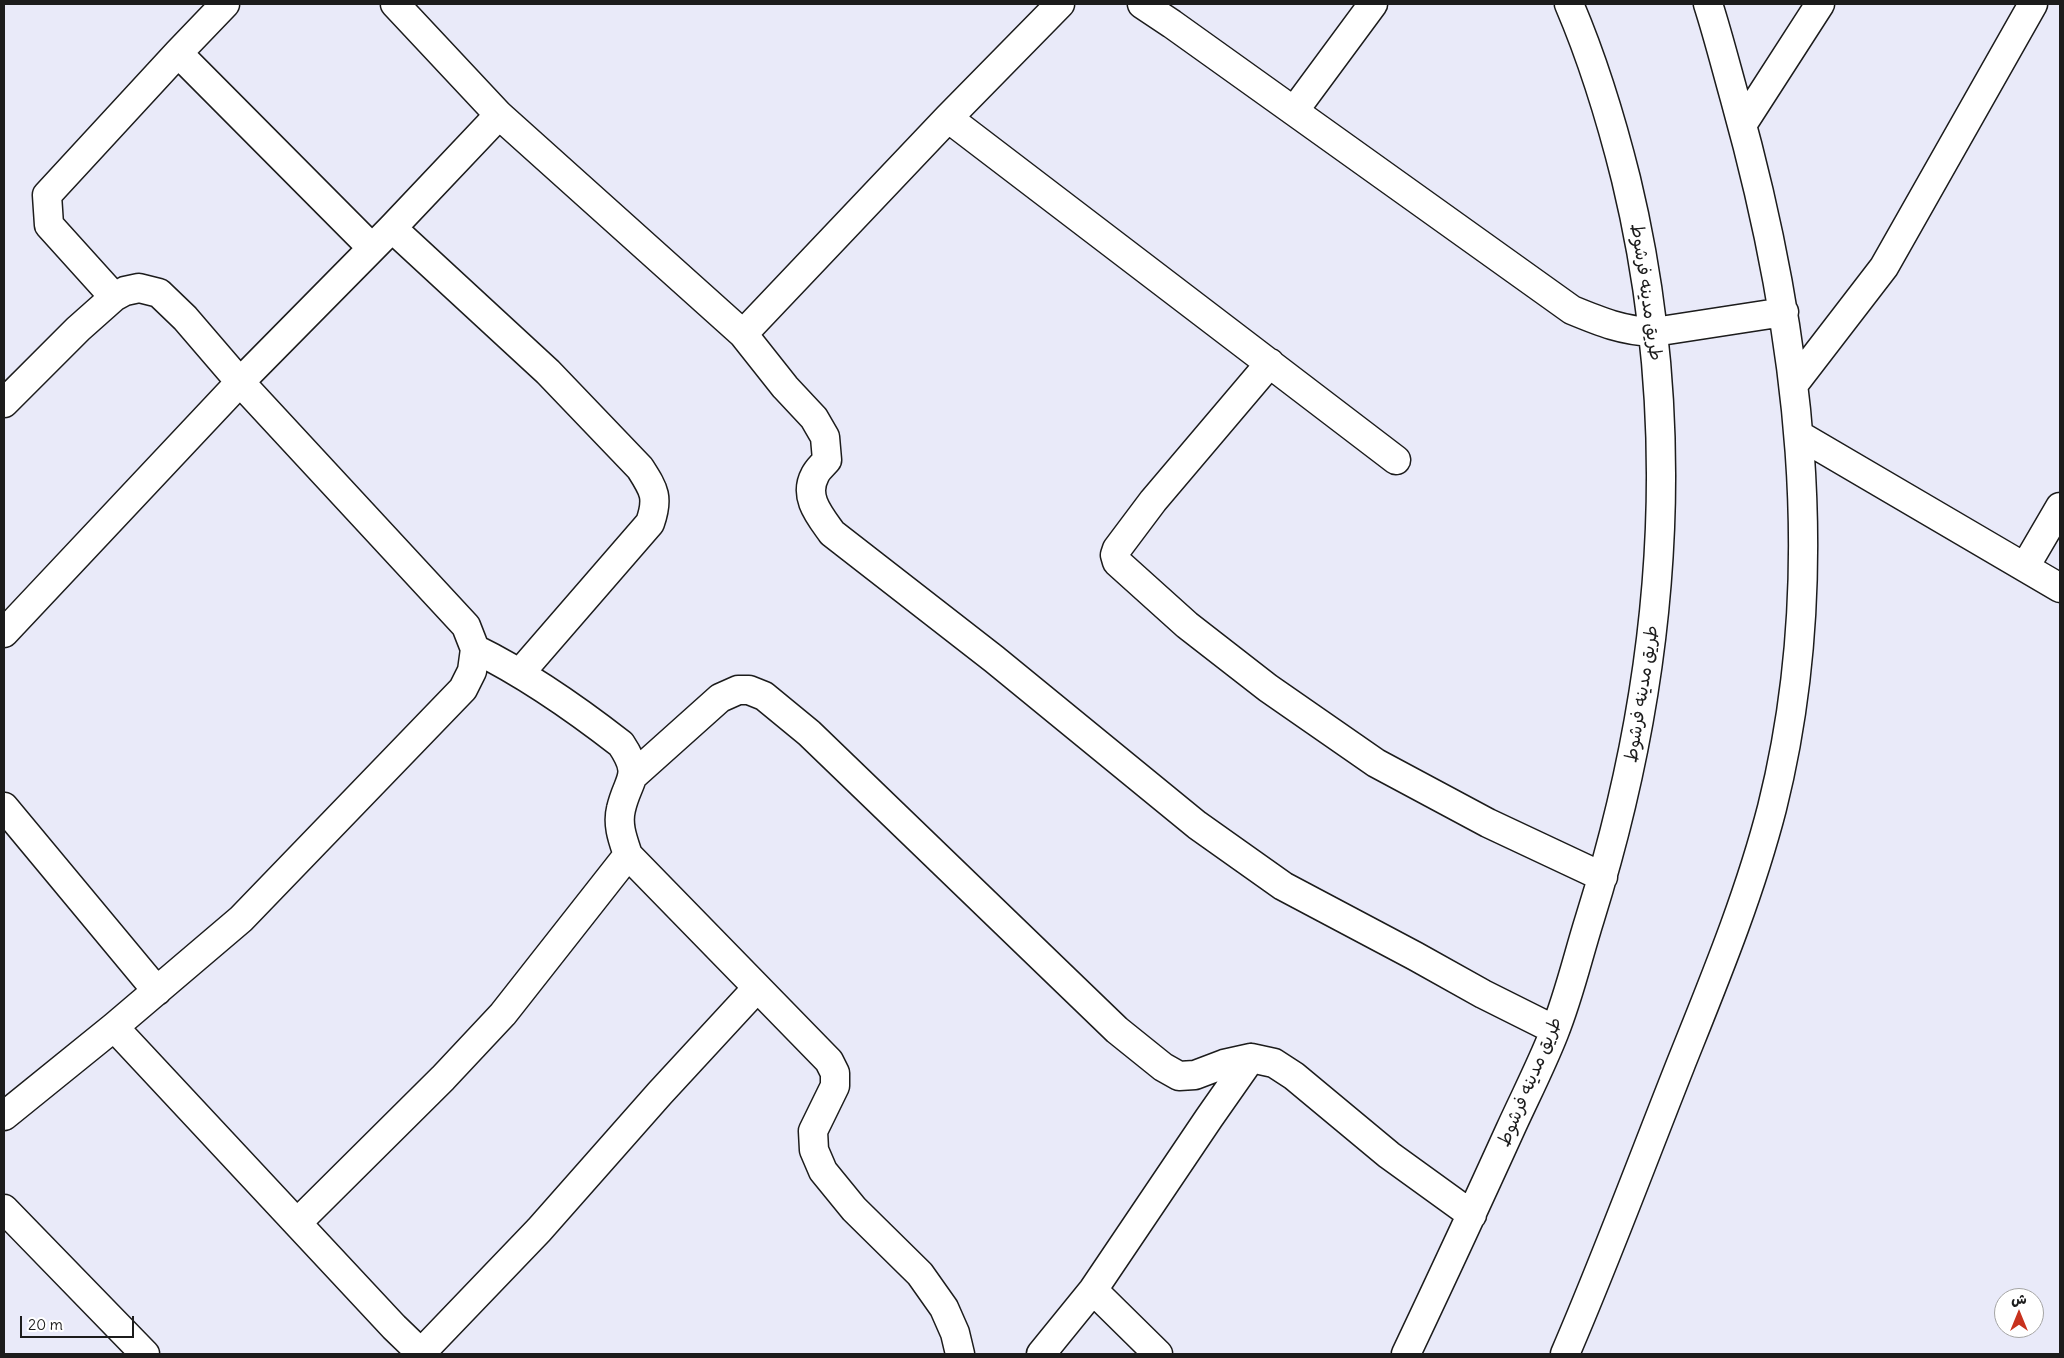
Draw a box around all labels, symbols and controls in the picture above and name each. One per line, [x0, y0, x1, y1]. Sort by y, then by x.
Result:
street label: طريق مدينه فرشوط [1626, 222, 1666, 362]
street label: طريق مدينه فرشوط [1621, 624, 1663, 764]
street label: طريق مدينه فرشوط [1493, 1014, 1567, 1150]
north arrow [1994, 1288, 2044, 1338]
text: ش [2011, 1290, 2027, 1308]
scale bar [22, 1306, 136, 1338]
text: 20 m [28, 1315, 63, 1334]

